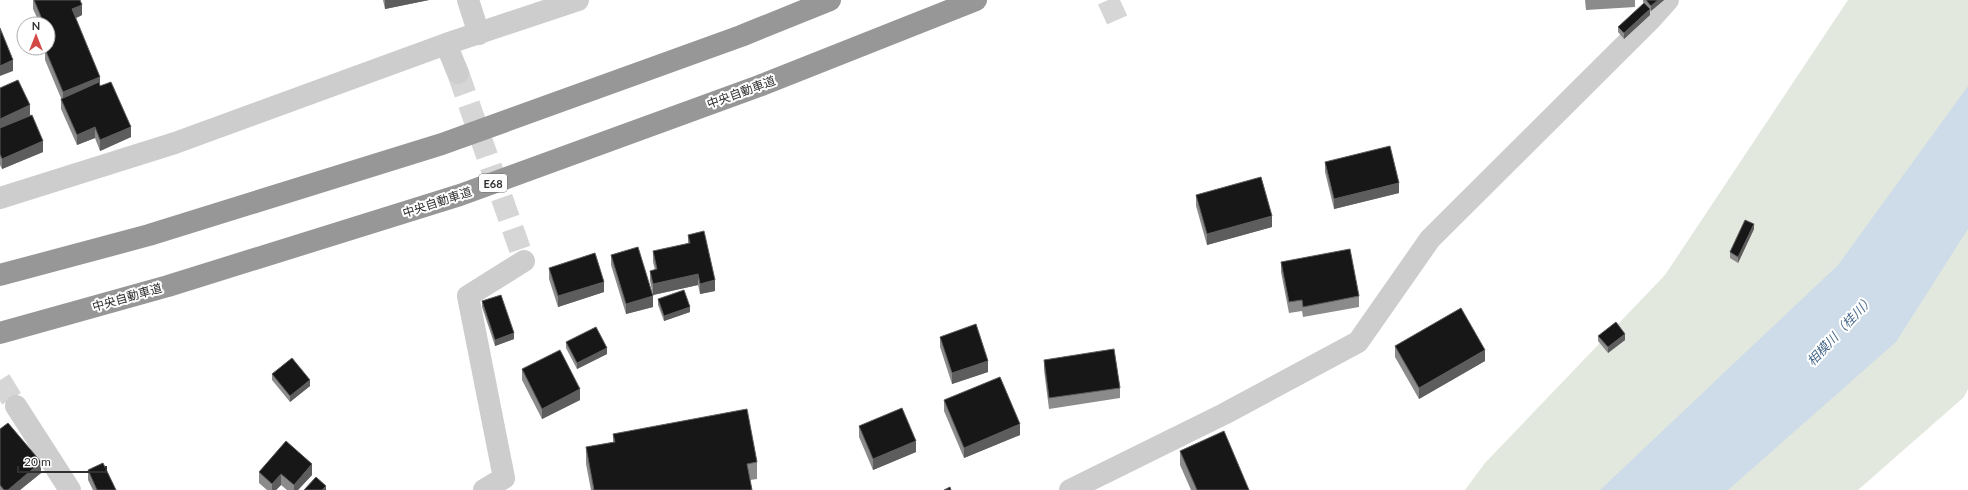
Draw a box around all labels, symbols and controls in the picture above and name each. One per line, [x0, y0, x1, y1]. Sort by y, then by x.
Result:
north arrow [16, 16, 56, 56]
text: N [32, 19, 40, 32]
street label: 中央自動車道 [705, 73, 777, 111]
road number: E68 [479, 174, 507, 192]
street label: 中央自動車道 [400, 184, 474, 220]
street label: 中央自動車道 [90, 280, 164, 314]
water label: 相模川（桂川） [1803, 291, 1877, 369]
scale bar [18, 448, 106, 474]
text: 20 m [24, 454, 51, 469]

